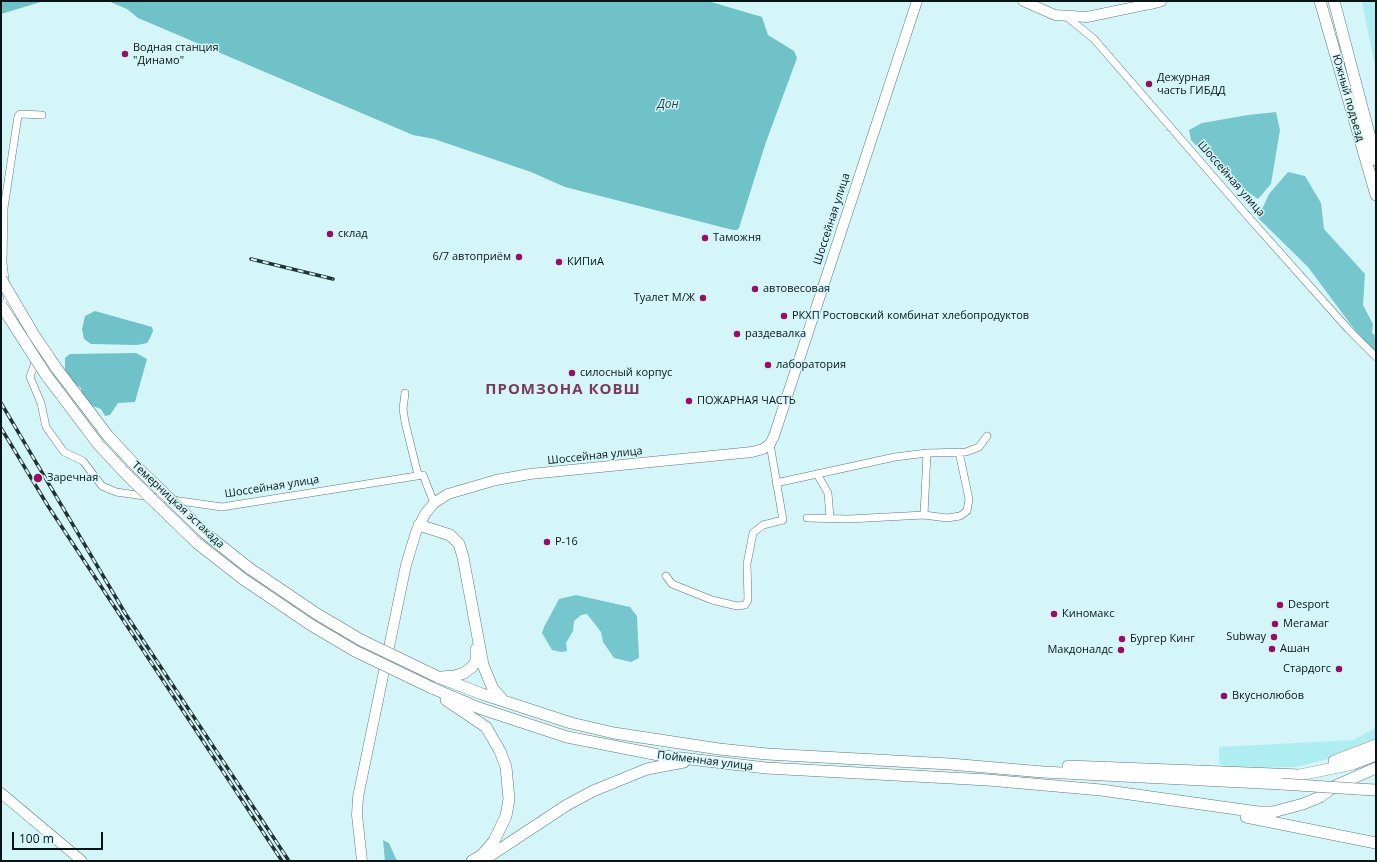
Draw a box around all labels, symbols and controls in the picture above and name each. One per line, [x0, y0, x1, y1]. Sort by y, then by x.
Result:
place label: Водная станция "Динамо" [133, 41, 219, 67]
marker: Водная станция "Динамо" [120, 49, 130, 59]
street label: Южный подъезд [1329, 53, 1367, 143]
place label: Дежурная часть ГИБДД [1157, 71, 1225, 97]
marker: Дежурная часть ГИБДД [1144, 79, 1154, 89]
water label: Дон [657, 98, 679, 112]
street label: Шоссейная улица [1195, 139, 1267, 219]
street label: Шоссейная улица [811, 172, 853, 266]
place label: склад [338, 227, 368, 241]
marker: склад [325, 229, 335, 239]
place label: Таможня [713, 231, 761, 245]
marker: Таможня [700, 233, 710, 243]
place label: 6/7 автоприём [433, 250, 511, 264]
marker: 6/7 автоприём [514, 252, 524, 262]
place label: КИПиА [567, 255, 604, 269]
marker: КИПиА [554, 257, 564, 267]
place label: автовесовая [763, 282, 830, 296]
marker: автовесовая [750, 284, 760, 294]
place label: Туалет М/Ж [634, 291, 695, 305]
marker: Туалет М/Ж [698, 293, 708, 303]
place label: РКХП Ростовский комбинат хлебопродуктов [792, 309, 1029, 323]
marker: РКХП Ростовский комбинат хлебопродуктов [779, 311, 789, 321]
place label: раздевалка [745, 327, 806, 341]
marker: раздевалка [732, 329, 742, 339]
place label: лаборатория [776, 358, 846, 372]
marker: лаборатория [763, 360, 773, 370]
place label: силосный корпус [580, 366, 672, 380]
marker: силосный корпус [567, 368, 577, 378]
district label: ПРОМЗОНА КОВШ [485, 381, 641, 399]
place label: ПОЖАРНАЯ ЧАСТЬ [697, 394, 796, 408]
marker: ПОЖАРНАЯ ЧАСТЬ [684, 396, 694, 406]
street label: Шоссейная улица [547, 444, 643, 468]
street label: Темерницкая эстакада [129, 459, 227, 551]
place label: Заречная [47, 471, 98, 485]
marker: Заречная [32, 472, 44, 484]
street label: Шоссейная улица [224, 473, 320, 501]
place label: Р-16 [555, 535, 578, 549]
marker: Р-16 [542, 537, 552, 547]
place label: Desport [1288, 598, 1329, 612]
marker: Desport [1275, 600, 1285, 610]
place label: Киномакс [1062, 607, 1114, 621]
marker: Киномакс [1049, 609, 1059, 619]
place label: Мегамаг [1283, 617, 1329, 631]
marker: Мегамаг [1270, 619, 1280, 629]
place label: Subway [1226, 630, 1266, 644]
place label: Бургер Кинг [1130, 632, 1195, 646]
marker: Subway [1269, 632, 1279, 642]
marker: Бургер Кинг [1117, 634, 1127, 644]
place label: Ашан [1280, 642, 1310, 656]
place label: Макдоналдс [1047, 643, 1113, 657]
marker: Ашан [1267, 644, 1277, 654]
marker: Макдоналдс [1116, 645, 1126, 655]
place label: Стардогс [1283, 662, 1331, 676]
marker: Стардогс [1334, 664, 1344, 674]
place label: Вкуснолюбов [1232, 689, 1304, 703]
marker: Вкуснолюбов [1219, 691, 1229, 701]
street label: Пойменная улица [656, 749, 754, 773]
scale bar [14, 824, 105, 850]
text: 100 m [19, 830, 54, 847]

